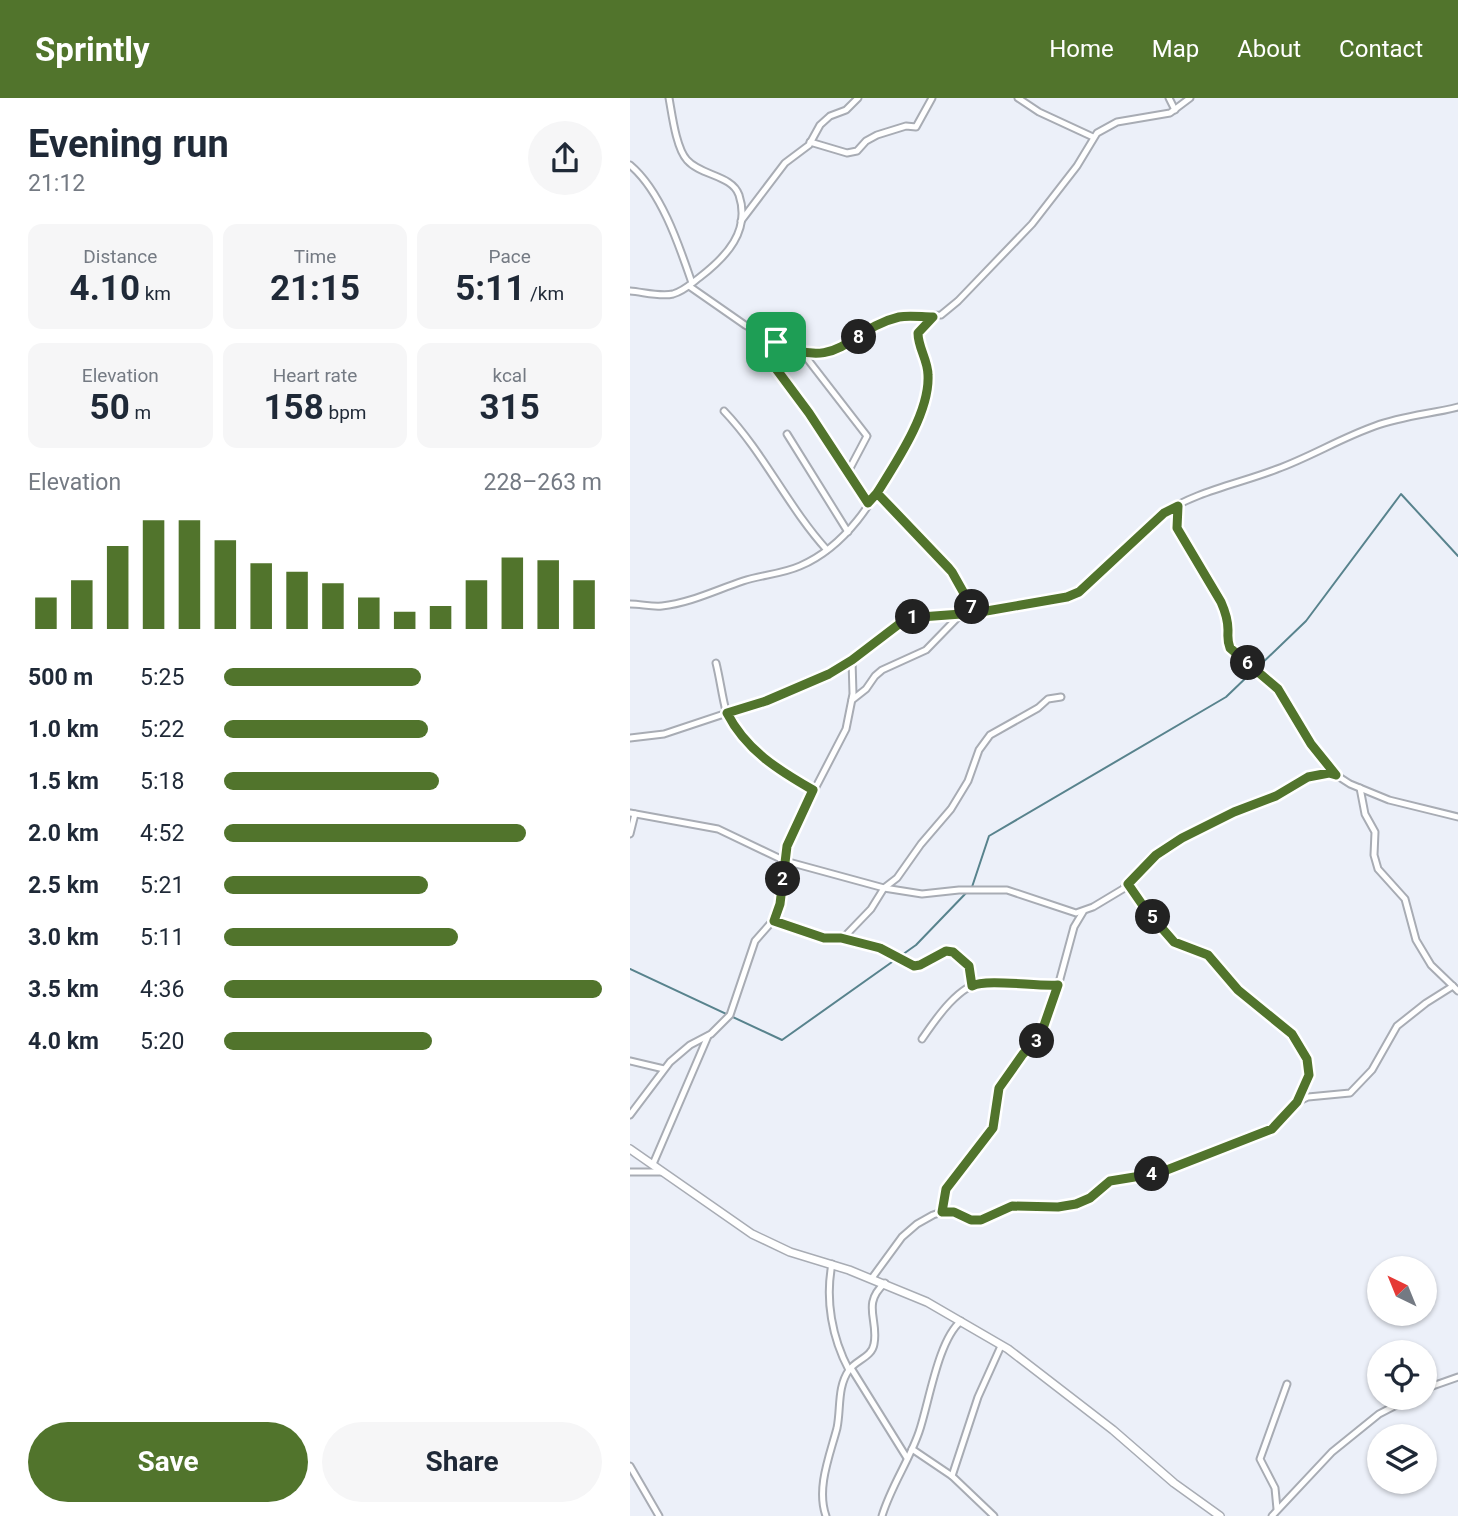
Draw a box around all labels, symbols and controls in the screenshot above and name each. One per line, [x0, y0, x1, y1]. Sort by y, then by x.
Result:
text: Sprintly [35, 30, 150, 69]
text: Home [1049, 35, 1114, 63]
text: Map [1152, 35, 1199, 63]
text: About [1237, 35, 1301, 63]
text: Contact [1339, 35, 1423, 63]
button: share [528, 121, 602, 195]
text: Evening run [28, 122, 229, 166]
text: 21:12 [28, 170, 85, 197]
text: Distance [83, 245, 157, 268]
text: Time [294, 245, 336, 268]
text: Pace [489, 245, 531, 268]
text: 4.10 [70, 268, 140, 309]
text: 21:15 [270, 268, 360, 309]
text: 5:11 [455, 268, 525, 309]
text: km [140, 282, 171, 305]
text: /km [525, 282, 564, 305]
pin [746, 312, 806, 372]
pin: 8 [842, 320, 876, 354]
icon: arrive [757, 323, 795, 361]
text: 8 [853, 325, 864, 348]
text: Elevation [82, 364, 159, 387]
text: Heart rate [273, 364, 357, 387]
text: kcal [492, 364, 527, 387]
text: 50 [90, 387, 130, 428]
text: 158 [264, 387, 324, 428]
text: 315 [480, 387, 540, 428]
text: m [130, 401, 151, 424]
text: bpm [324, 401, 366, 424]
text: Elevation [28, 469, 121, 496]
text: 228–263 m [483, 469, 602, 496]
pin: 7 [954, 589, 990, 624]
text: 7 [966, 595, 977, 618]
pin: 1 [896, 600, 930, 634]
text: 1 [907, 605, 918, 628]
pin: 6 [1230, 646, 1266, 680]
text: 6 [1242, 651, 1253, 674]
text: 500 m [28, 664, 93, 691]
text: 5:25 [140, 664, 184, 691]
text: 1.0 km [28, 716, 99, 743]
text: 5:22 [140, 716, 184, 743]
text: 1.5 km [28, 768, 99, 795]
text: 5:18 [140, 768, 184, 795]
text: 2.0 km [28, 820, 99, 847]
text: 4:52 [140, 820, 184, 847]
pin: 2 [766, 862, 800, 896]
text: 2 [777, 867, 788, 890]
text: 2.5 km [28, 872, 99, 899]
text: 5:21 [140, 872, 184, 899]
pin: 5 [1135, 900, 1170, 934]
text: 5 [1147, 905, 1158, 928]
text: 3.0 km [28, 924, 99, 951]
text: 5:11 [140, 924, 184, 951]
text: 3.5 km [28, 976, 99, 1003]
text: 4:36 [140, 976, 184, 1003]
pin: 3 [1020, 1024, 1054, 1058]
text: 4.0 km [28, 1028, 99, 1055]
text: 5:20 [140, 1028, 184, 1055]
text: 3 [1031, 1029, 1042, 1052]
pin: 4 [1134, 1156, 1170, 1192]
text: 4 [1146, 1162, 1157, 1185]
north arrow [1367, 1256, 1437, 1326]
map controls [1367, 1256, 1437, 1494]
button: locate [1367, 1340, 1437, 1410]
button: Save [28, 1422, 308, 1502]
button: Share [322, 1422, 602, 1502]
button: layers [1367, 1424, 1437, 1494]

